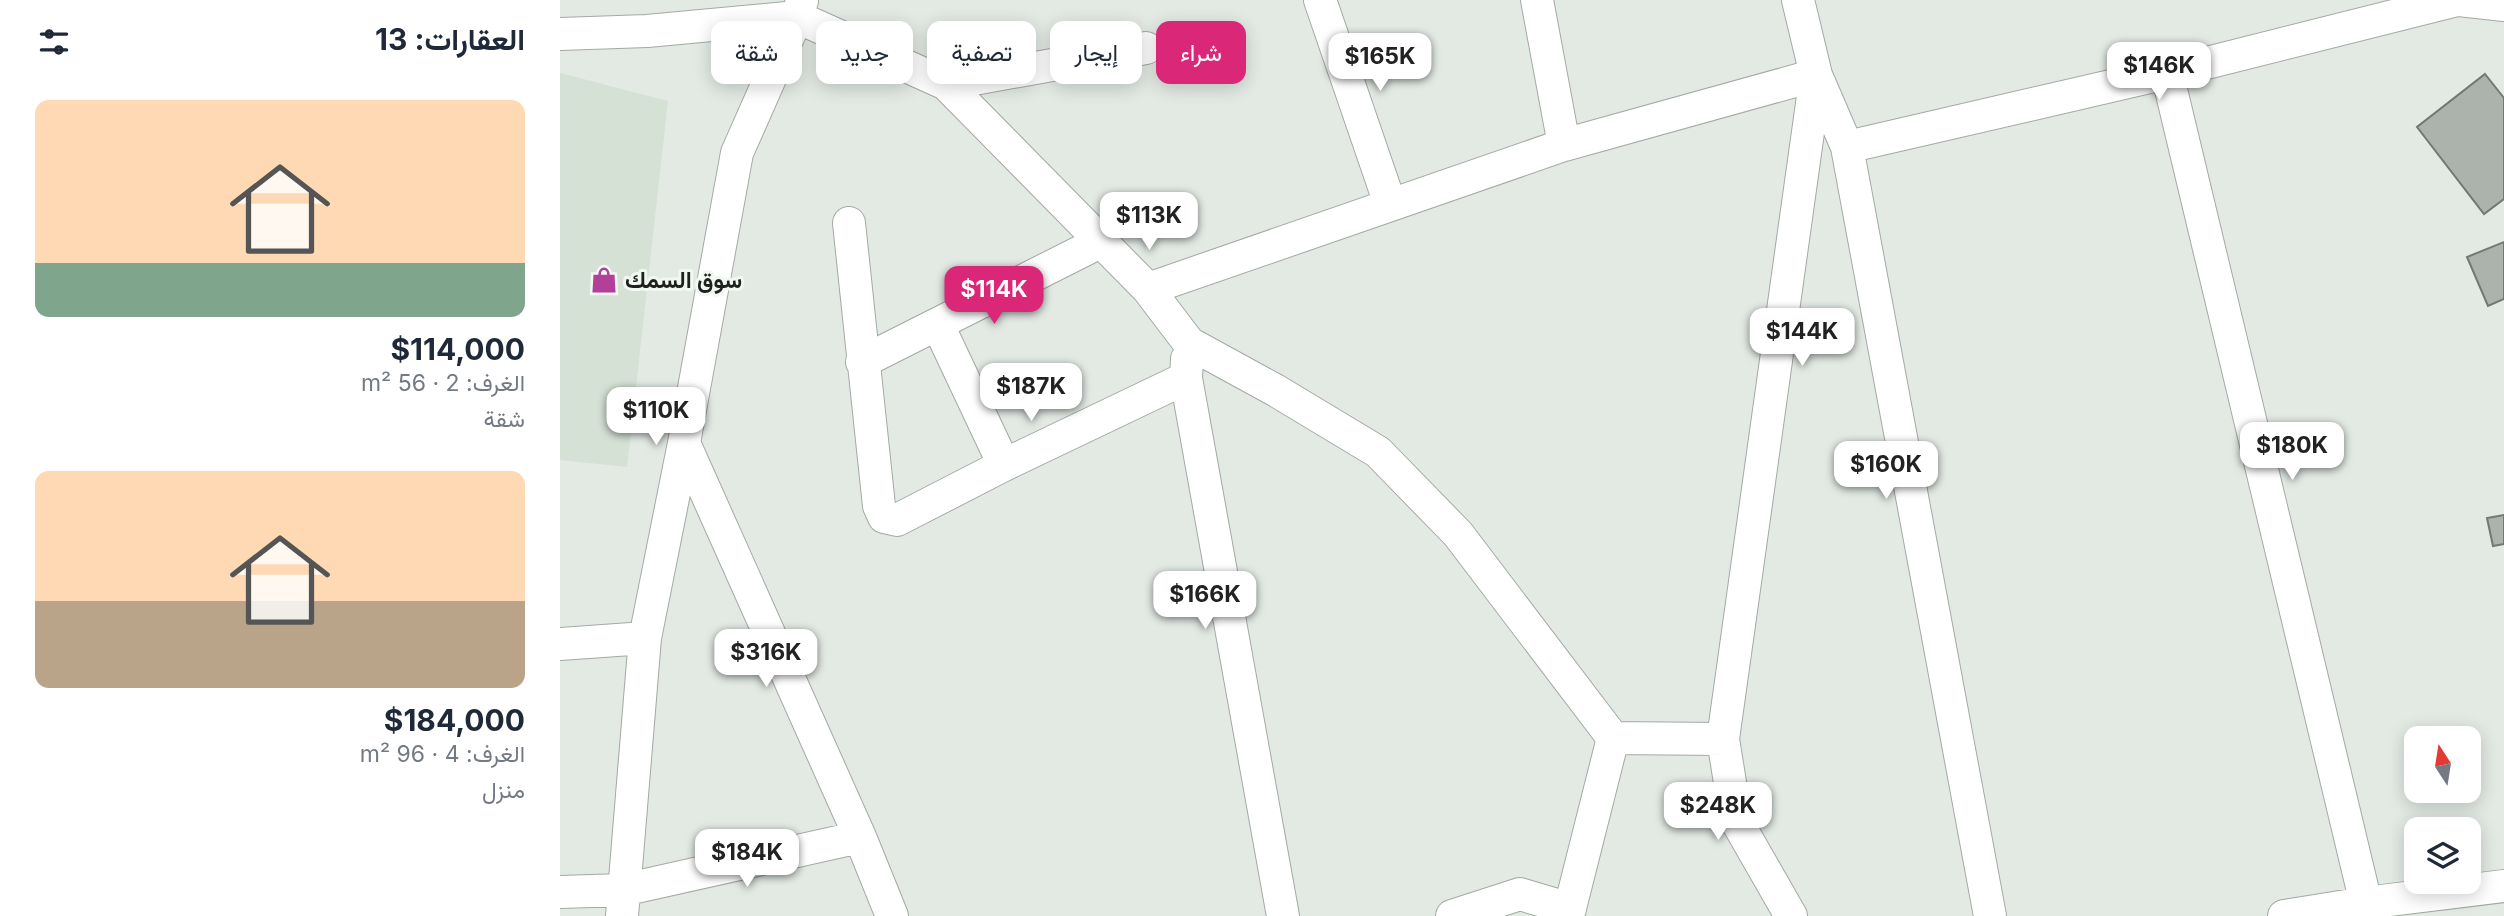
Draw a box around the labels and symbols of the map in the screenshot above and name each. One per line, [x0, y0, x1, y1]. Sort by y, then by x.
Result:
pin: $165K [1331, 34, 1429, 93]
pin: $146K [2110, 42, 2208, 102]
pin: $113K [1100, 192, 1198, 252]
shop icon: سوق السمك [589, 265, 619, 295]
place label: سوق السمك [625, 266, 742, 295]
pin: $114K [945, 266, 1043, 326]
pin: $144K [1753, 308, 1851, 368]
pin: $187K [982, 364, 1080, 423]
pin: $110K [607, 388, 705, 447]
pin: $180K [2243, 422, 2341, 482]
pin: $160K [1837, 442, 1935, 501]
pin: $166K [1156, 572, 1254, 631]
pin: $316K [717, 630, 815, 689]
north arrow [2404, 726, 2482, 803]
pin: $248K [1669, 782, 1767, 842]
pin: $184K [698, 830, 796, 889]

